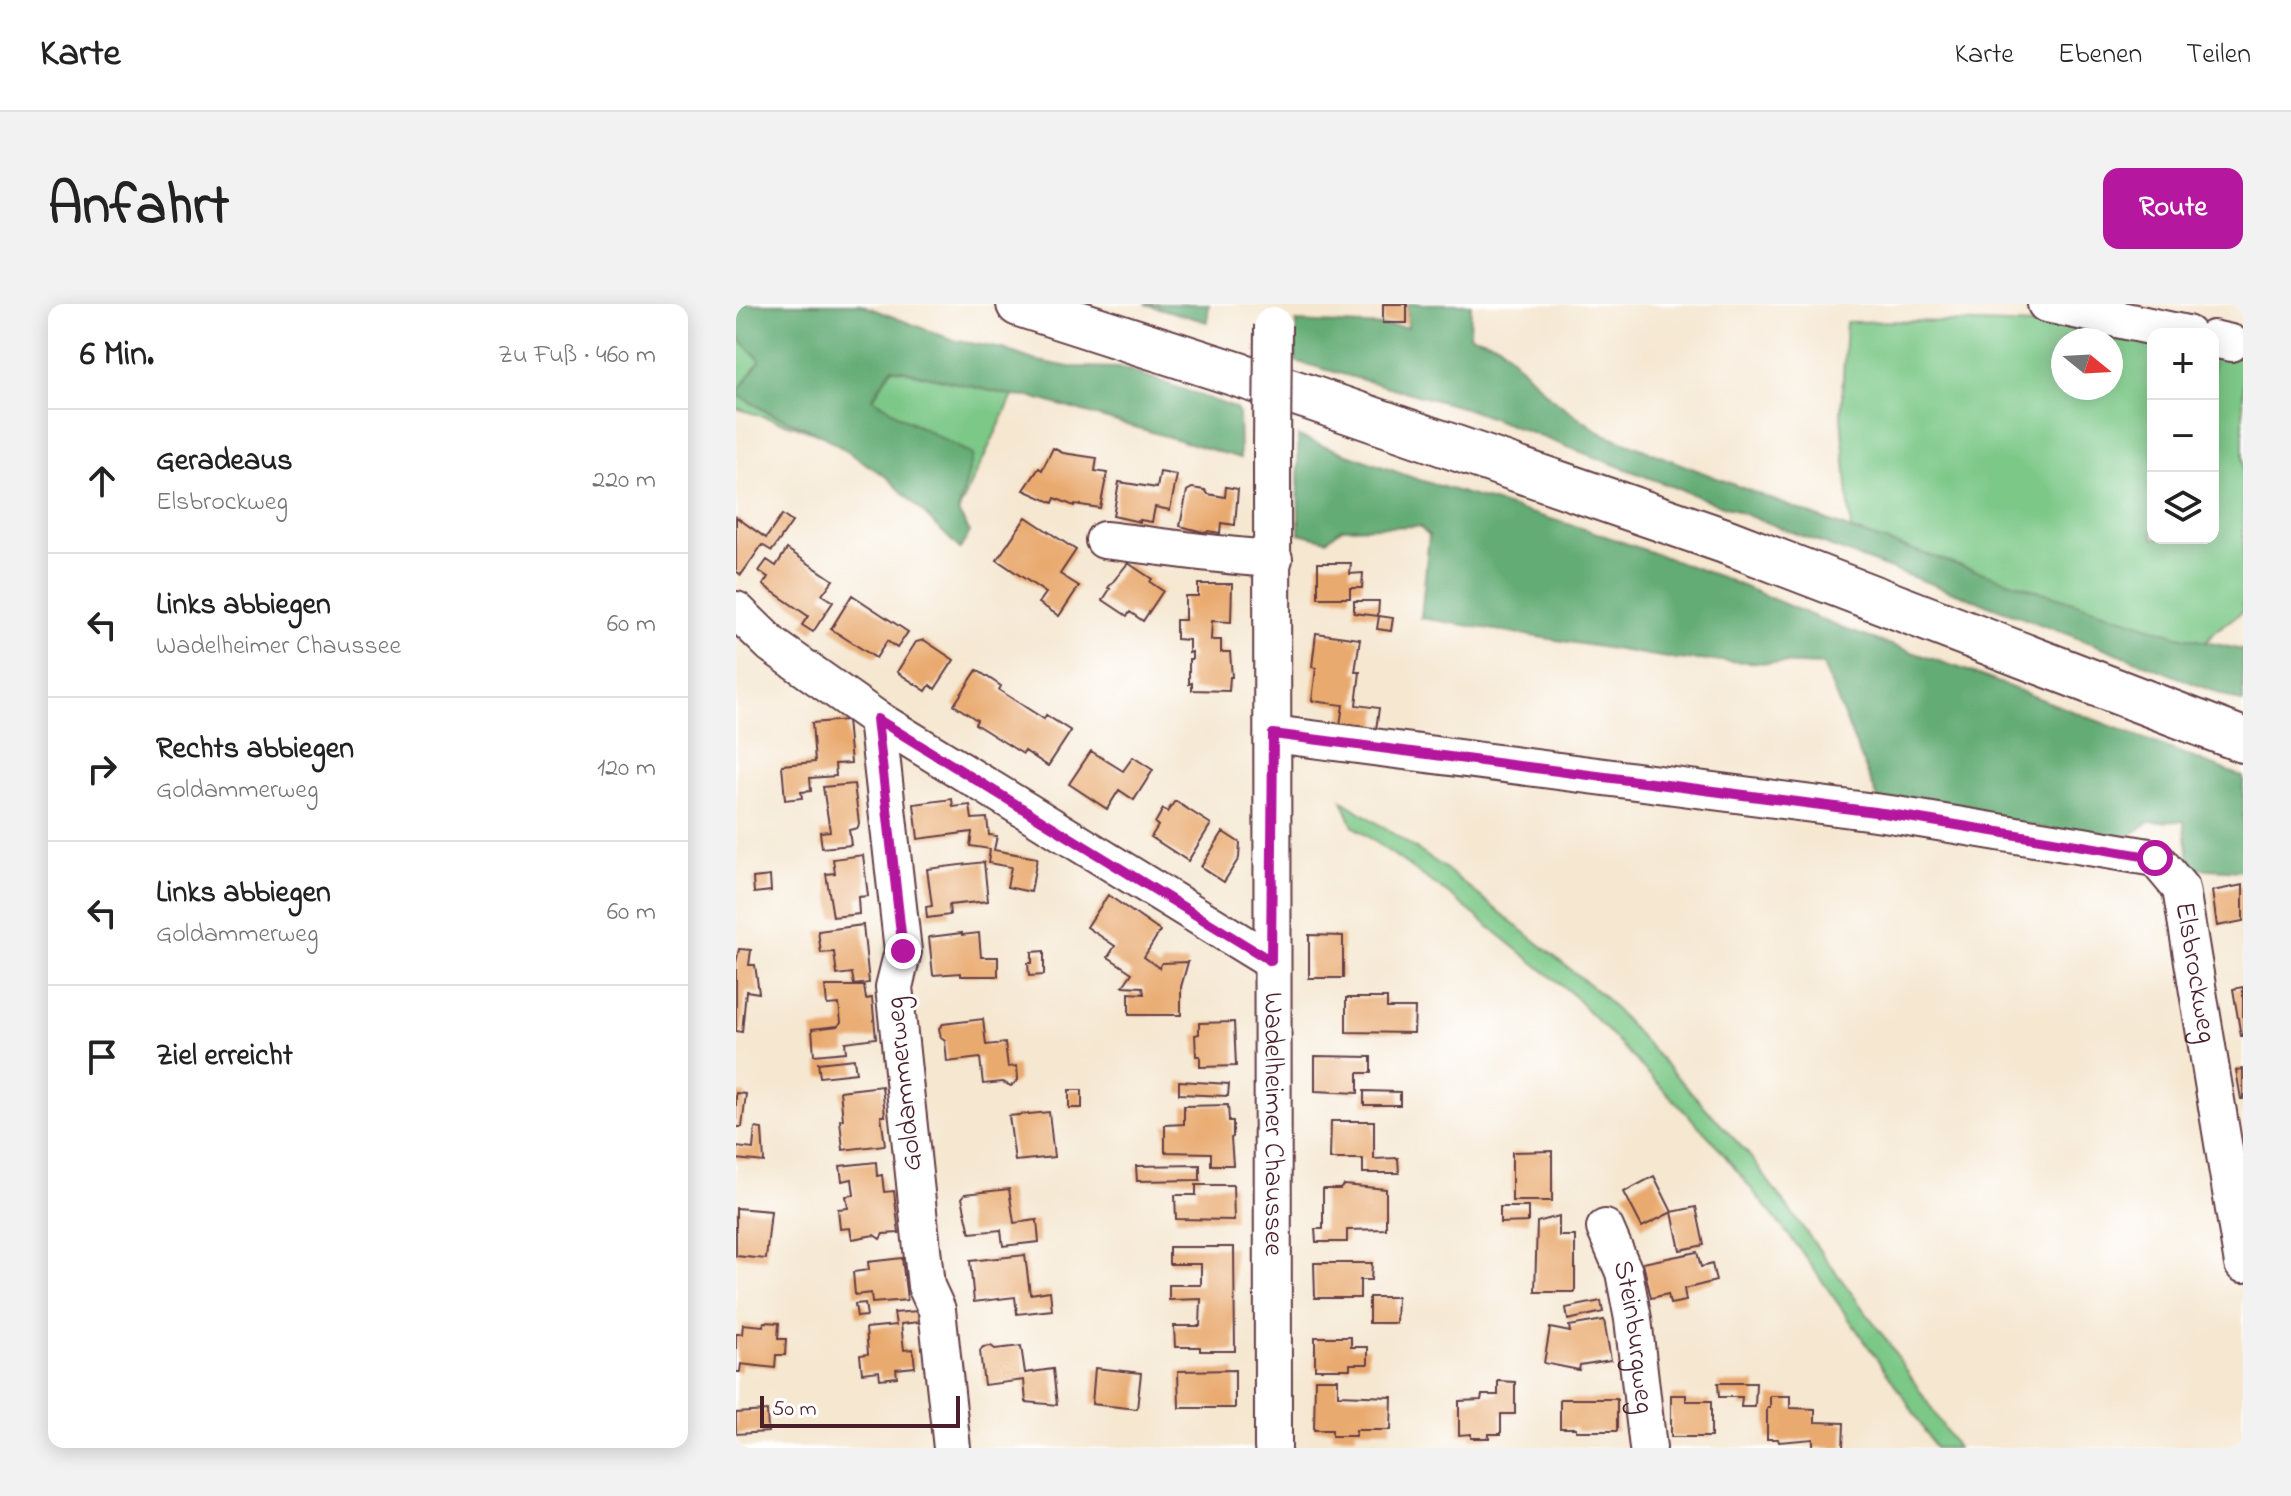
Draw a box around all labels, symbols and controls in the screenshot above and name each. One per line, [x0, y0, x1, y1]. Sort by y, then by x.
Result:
text: Karte [40, 27, 121, 83]
text: Karte [1955, 35, 2014, 76]
text: Ebenen [2058, 35, 2142, 76]
text: Teilen [2186, 35, 2251, 76]
text: Anfahrt [48, 168, 229, 249]
button: Route [2103, 168, 2243, 249]
north arrow [2051, 328, 2123, 400]
map controls [2147, 328, 2219, 544]
button: + [2147, 328, 2219, 400]
text: 6 Min. [80, 331, 154, 381]
text: Zu Fuß · 460 m [498, 337, 656, 375]
button: − [2147, 400, 2219, 472]
text: Geradeaus [156, 440, 293, 484]
icon: ahead [80, 459, 124, 503]
text: 220 m [592, 462, 656, 500]
button: layers [2147, 472, 2219, 544]
text: Elsbrockweg [156, 484, 288, 522]
text: Links abbiegen [156, 584, 331, 628]
icon: left [80, 603, 124, 647]
text: 60 m [607, 606, 656, 644]
text: Wadelheimer Chaussee [156, 628, 401, 666]
text: Rechts abbiegen [156, 728, 354, 772]
icon: right [80, 747, 124, 791]
text: 120 m [597, 750, 656, 788]
text: Goldammerweg [156, 772, 319, 810]
route start [2137, 840, 2173, 876]
text: Links abbiegen [156, 872, 331, 916]
icon: left [80, 891, 124, 935]
text: 60 m [607, 894, 656, 932]
street label: Elsbrockweg [2163, 899, 2227, 1046]
text: Goldammerweg [156, 916, 319, 954]
route end [885, 933, 921, 969]
street label: Wadelheimer Chaussee [1252, 992, 1293, 1257]
street label: Goldammerweg [875, 995, 935, 1173]
icon: arrive [80, 1035, 124, 1079]
text: Ziel erreicht [156, 1035, 293, 1079]
street label: Steinburgweg [1601, 1254, 1664, 1416]
scale bar [760, 1392, 960, 1428]
text: 50 m [772, 1394, 817, 1426]

